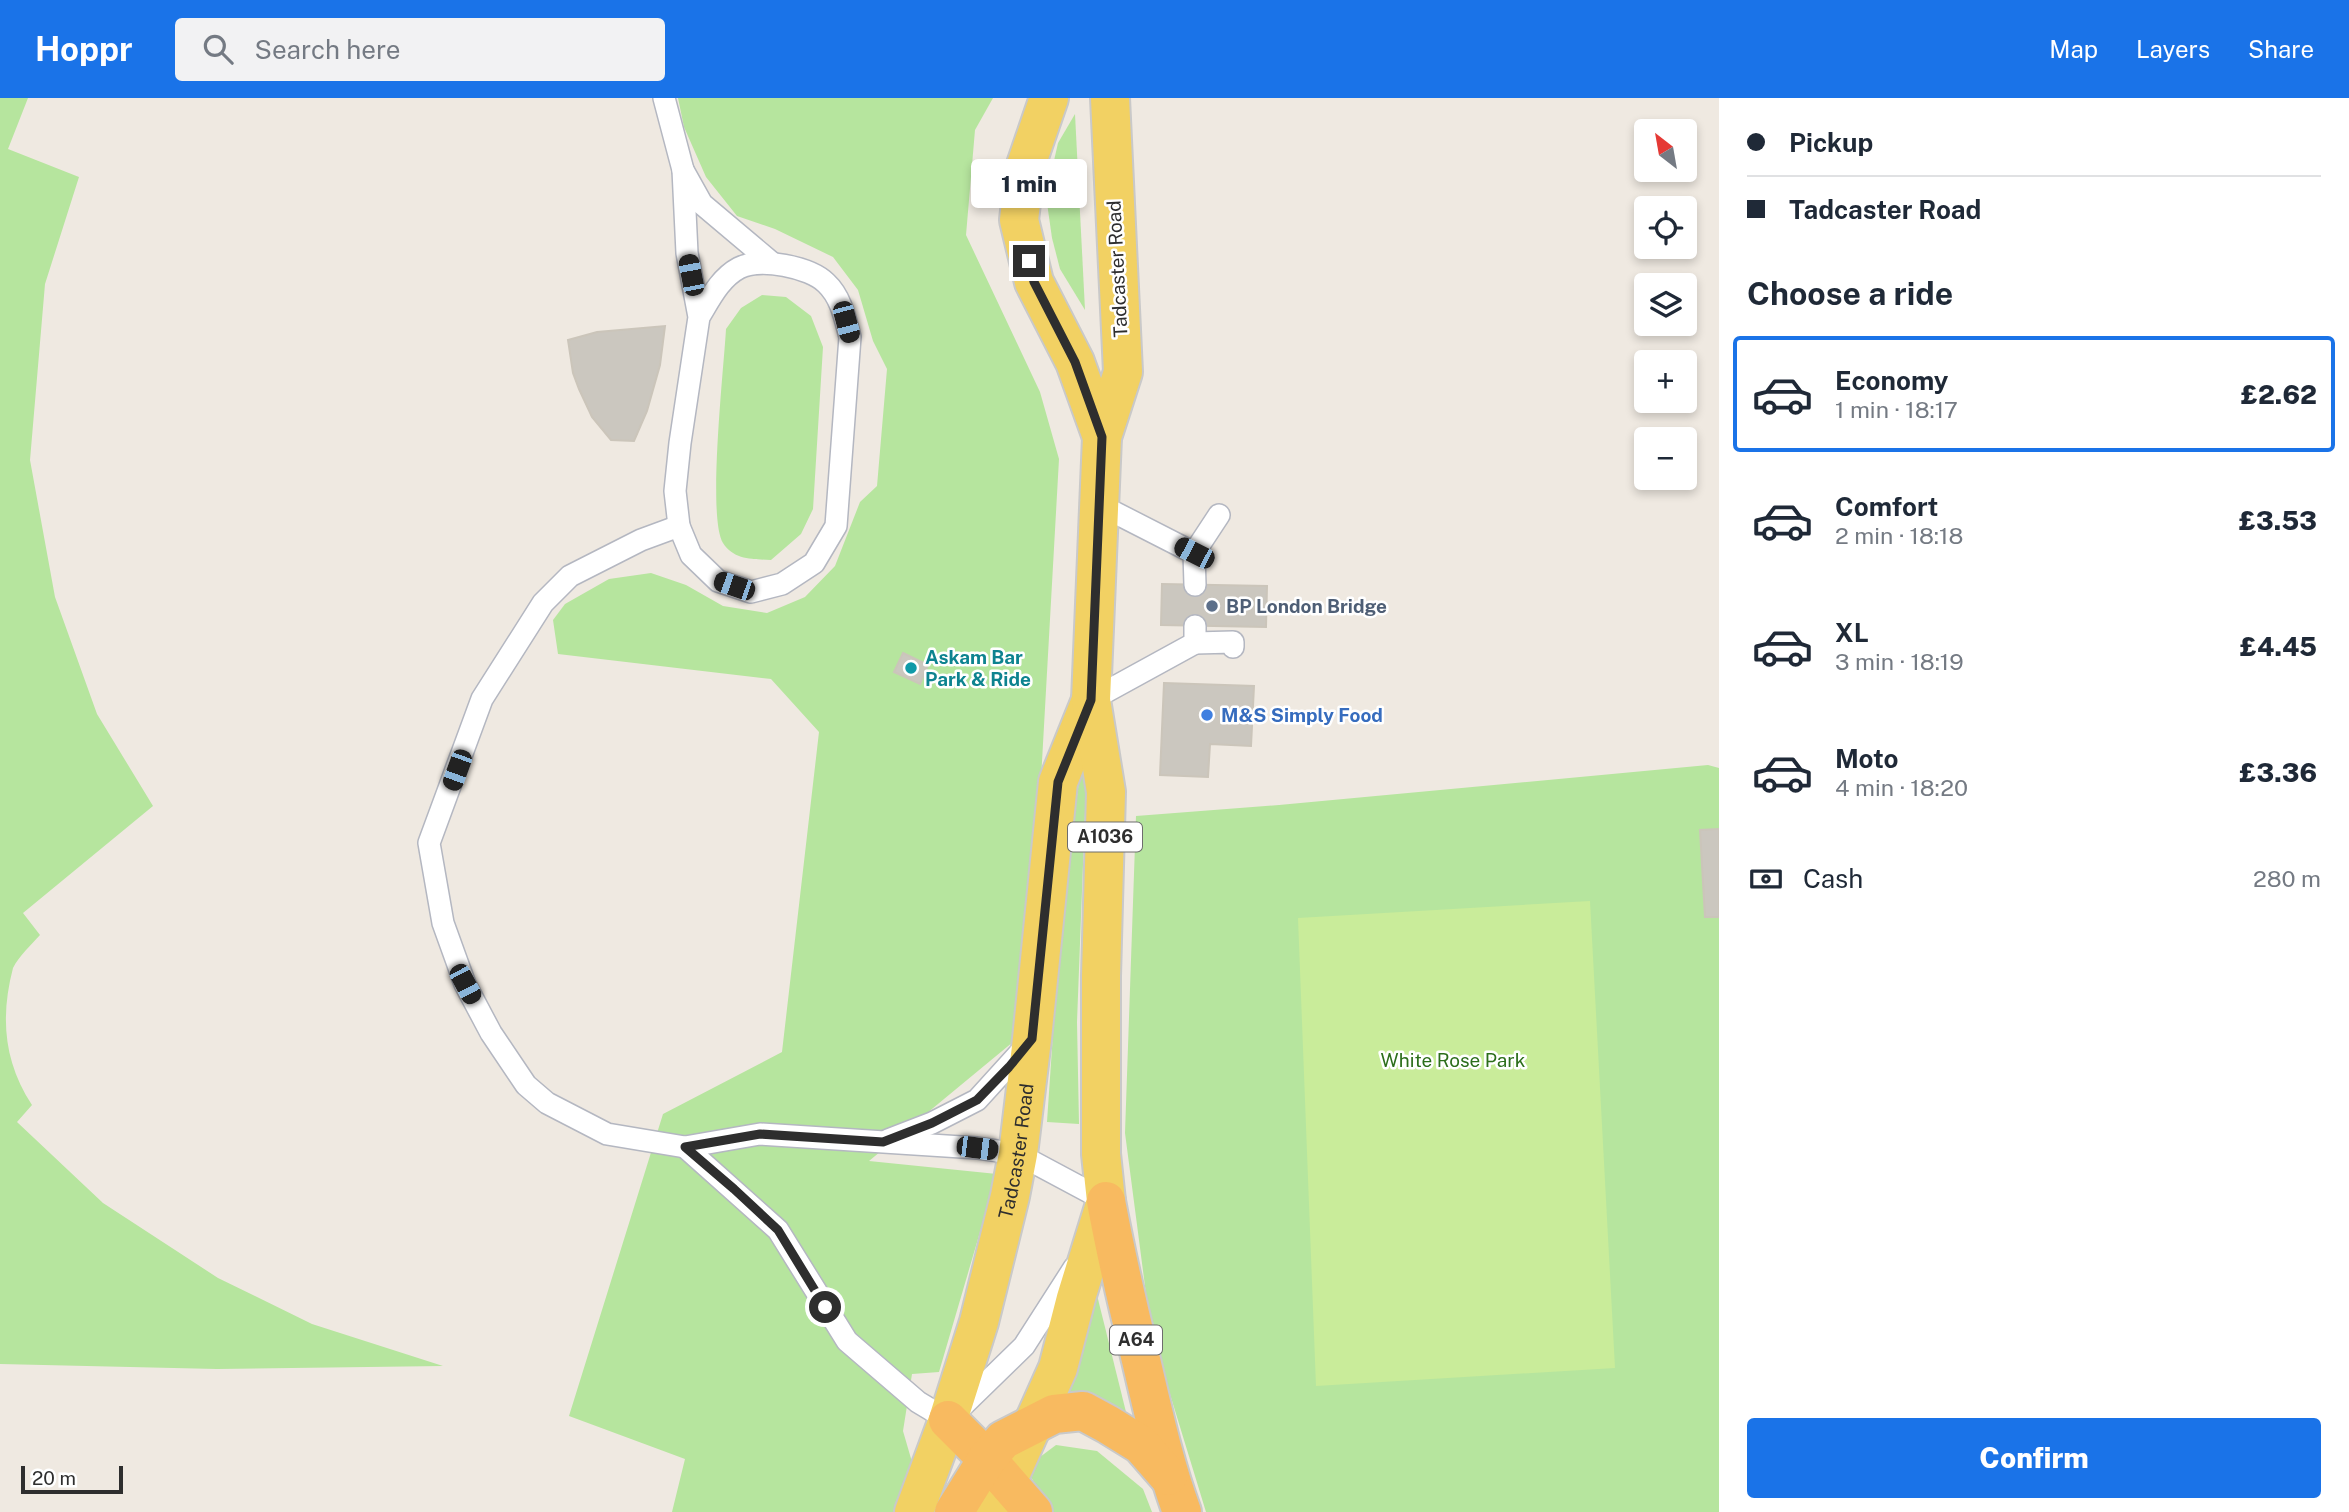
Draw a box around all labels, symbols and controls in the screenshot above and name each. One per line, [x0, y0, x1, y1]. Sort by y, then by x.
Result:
search box [175, 18, 665, 81]
text: Hoppr [35, 30, 133, 68]
icon: search [199, 30, 237, 68]
text: Search here [255, 34, 401, 65]
text: Map [2049, 35, 2098, 63]
text: Layers [2136, 35, 2210, 63]
text: Share [2248, 35, 2314, 63]
north arrow [1634, 119, 1698, 182]
map controls [1634, 119, 1697, 490]
text: Pickup [1789, 127, 1873, 158]
callout: 1 min [971, 159, 1087, 208]
text: 1 min [1001, 170, 1057, 197]
text: Tadcaster Road [1789, 194, 1981, 225]
button: locate [1634, 196, 1697, 259]
street label: Tadcaster Road [1102, 200, 1132, 338]
route end [1013, 245, 1045, 277]
car [677, 252, 706, 298]
button: layers [1634, 273, 1697, 336]
text: Choose a ride [1747, 275, 1953, 312]
car [831, 299, 862, 345]
button: + [1634, 350, 1697, 413]
icon: car [1751, 363, 1814, 426]
text: Economy [1835, 365, 1948, 396]
text: £2.62 [2241, 379, 2317, 410]
text: 1 min · 18:17 [1835, 396, 1958, 423]
button: − [1634, 427, 1697, 490]
icon: car [1751, 489, 1814, 552]
text: Comfort [1835, 491, 1938, 522]
text: £3.53 [2239, 505, 2317, 536]
text: 2 min · 18:18 [1835, 522, 1963, 549]
car [1171, 534, 1218, 572]
car [711, 569, 758, 603]
place label: BP London Bridge [1226, 595, 1387, 617]
marker: BP London Bridge [1204, 598, 1220, 614]
icon: car [1751, 615, 1814, 678]
text: XL [1835, 617, 1869, 648]
text: £4.45 [2240, 631, 2317, 662]
place label: Askam Bar Park & Ride [925, 646, 1031, 690]
text: 3 min · 18:19 [1835, 648, 1964, 675]
marker: Askam Bar Park & Ride [903, 660, 919, 676]
place label: M&S Simply Food [1221, 704, 1383, 726]
marker: M&S Simply Food [1199, 707, 1215, 723]
icon: car [1751, 741, 1814, 804]
text: Moto [1835, 743, 1898, 774]
car [440, 747, 475, 793]
text: £3.36 [2239, 757, 2317, 788]
text: 4 min · 18:20 [1835, 774, 1968, 801]
road number: A1036 [1068, 822, 1142, 852]
icon: cash [1747, 860, 1785, 898]
text: Cash [1803, 863, 1863, 894]
text: 280 m [2253, 865, 2321, 892]
car [446, 961, 485, 1007]
park label: White Rose Park [1381, 1049, 1526, 1071]
street label: Tadcaster Road [994, 1082, 1038, 1221]
car [955, 1135, 1000, 1161]
route start [809, 1291, 841, 1323]
road number: A64 [1110, 1325, 1162, 1354]
button: Confirm [1747, 1418, 2321, 1498]
scale bar [21, 1463, 122, 1495]
text: 20 m [32, 1467, 76, 1489]

